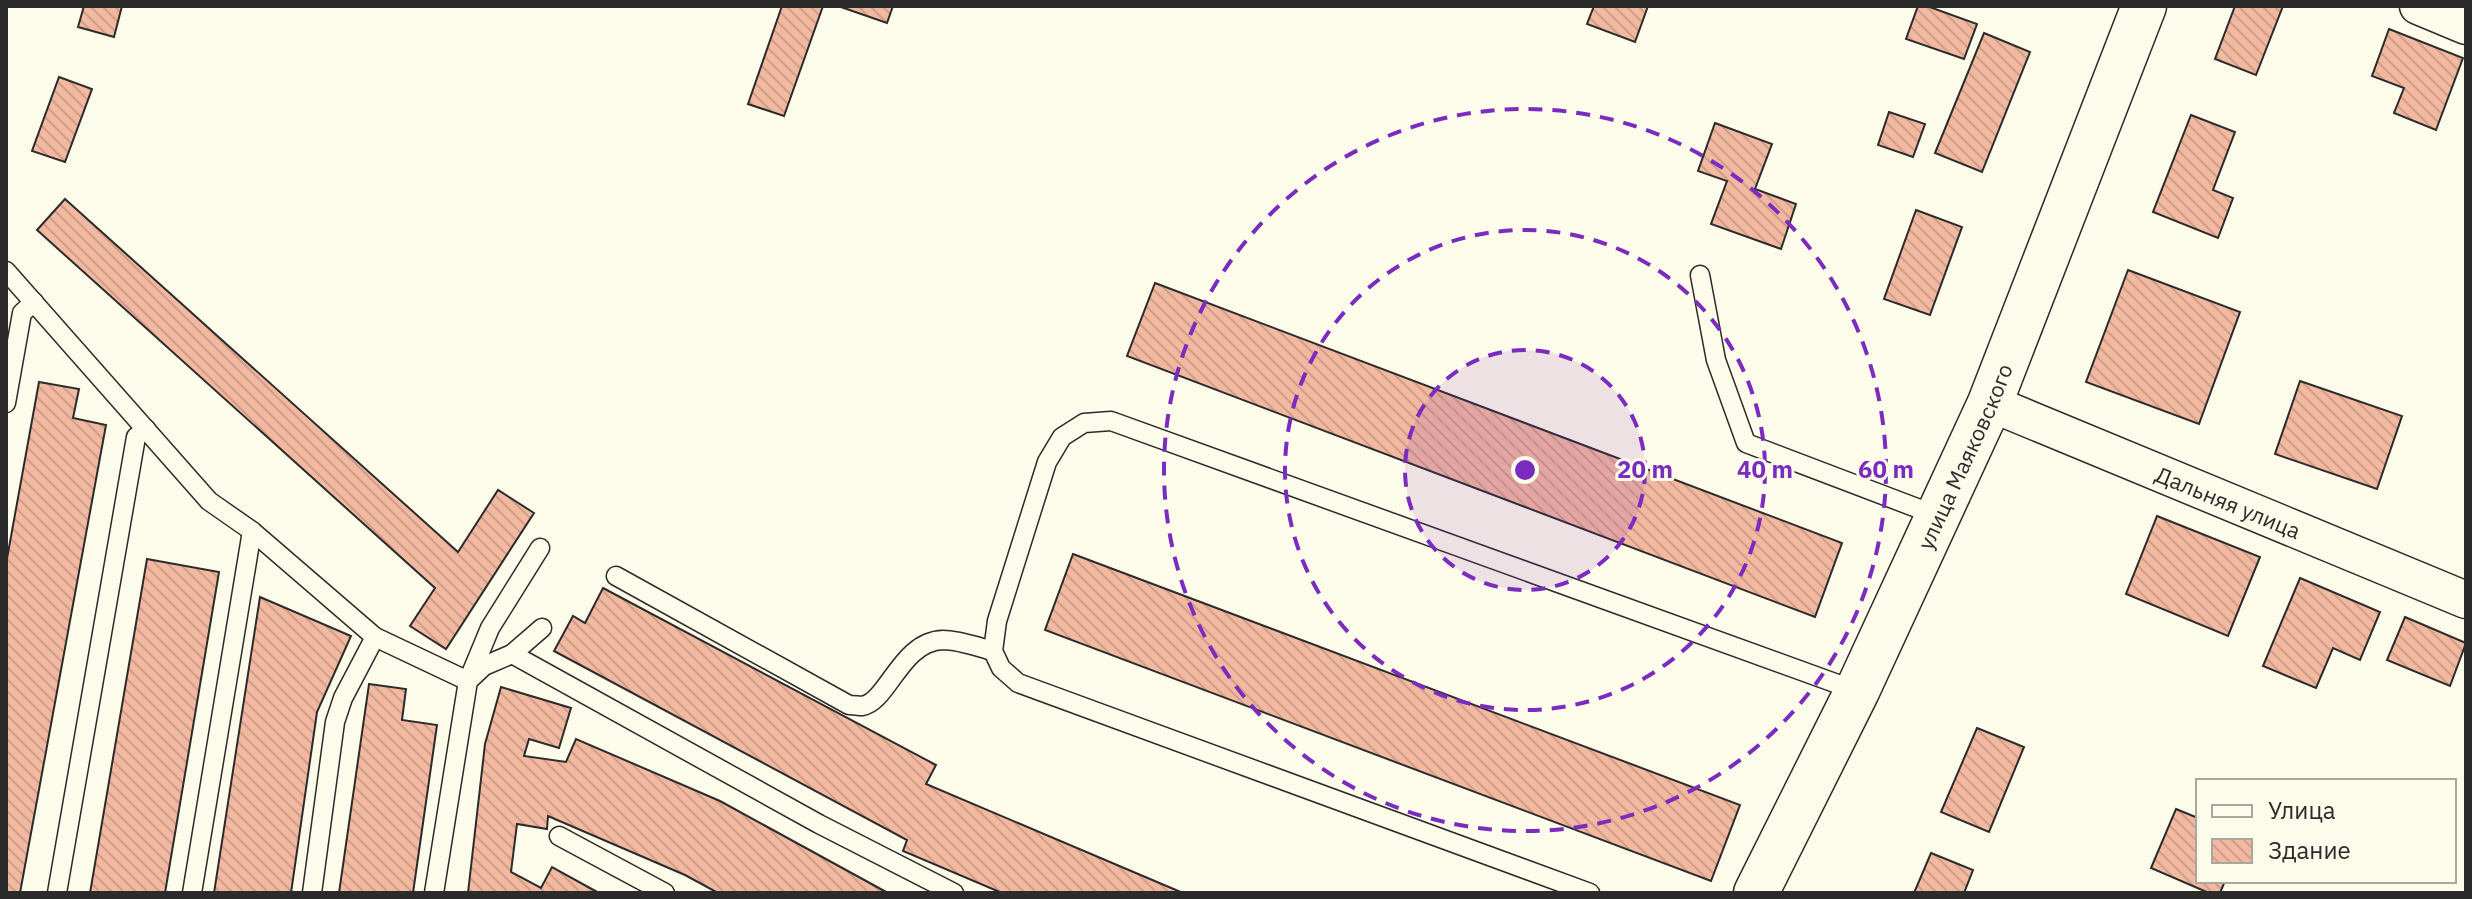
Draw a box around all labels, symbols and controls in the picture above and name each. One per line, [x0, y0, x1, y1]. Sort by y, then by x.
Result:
street label: улица Маяковского [1910, 359, 2018, 554]
text: 20 m [1617, 453, 1673, 485]
text: 40 m [1737, 453, 1793, 485]
text: 60 m [1858, 453, 1914, 485]
centre of rings [1511, 456, 1539, 484]
street label: Дальняя улица [2152, 459, 2306, 545]
legend [2196, 779, 2456, 883]
text: Улица [2268, 794, 2336, 826]
text: Здание [2268, 834, 2351, 866]

